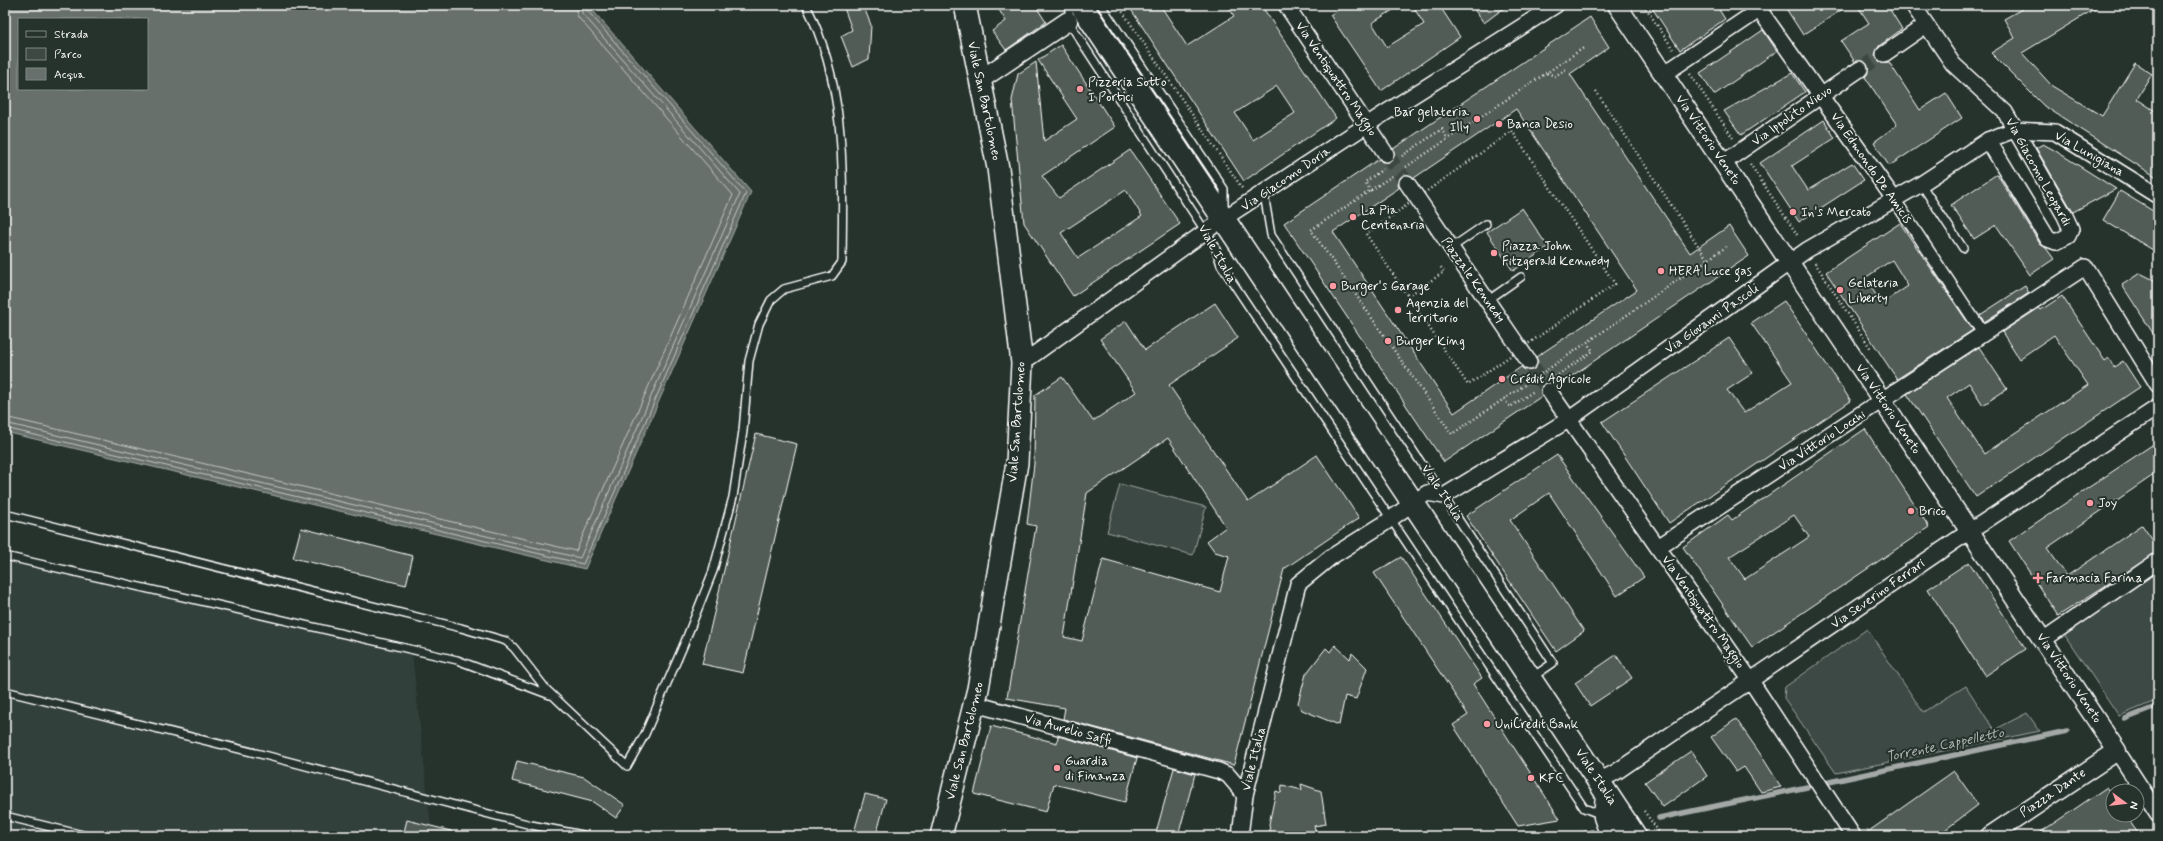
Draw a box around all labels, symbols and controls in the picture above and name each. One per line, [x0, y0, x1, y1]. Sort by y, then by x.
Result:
legend [18, 18, 148, 90]
street label: Via Ventiquattro Maggio [1290, 18, 1381, 141]
text: Strada [54, 27, 88, 43]
street label: Viale San Bartolomeo [963, 40, 1005, 162]
text: Parco [54, 47, 82, 63]
text: Acqua [54, 67, 85, 83]
place label: Pizzeria Sotto I Portici [1088, 74, 1167, 106]
street label: Via Ippolito Nievo [1748, 82, 1836, 150]
marker: Pizzeria Sotto I Portici [1075, 84, 1085, 94]
street label: Via Vittorio Veneto [1671, 92, 1745, 188]
place label: Bar gelateria Illy [1394, 104, 1469, 136]
street label: Via Edmondo De Amicis [1826, 109, 1916, 227]
marker: Bar gelateria Illy [1472, 114, 1482, 124]
street label: Via Giacomo Leopardi [2001, 115, 2075, 229]
place label: Banca Desio [1507, 116, 1573, 133]
marker: Banca Desio [1494, 119, 1504, 129]
street label: Via Lunigiana [2051, 127, 2127, 182]
street label: Via Giacomo Doria [1238, 143, 1334, 215]
place label: La Pia Centenaria [1361, 202, 1425, 234]
place label: In's Mercato [1801, 204, 1871, 221]
marker: In's Mercato [1788, 207, 1798, 217]
marker: La Pia Centenaria [1348, 212, 1358, 222]
street label: Viale Italia [1194, 221, 1240, 287]
street label: Piazzale Kennedy [1437, 234, 1509, 326]
place label: Piazza John Fitzgerald Kennedy [1502, 238, 1610, 270]
marker: Piazza John Fitzgerald Kennedy [1489, 248, 1499, 258]
place label: HERA Luce gas [1669, 263, 1752, 282]
marker: HERA Luce gas [1656, 266, 1666, 276]
place label: Gelateria Liberty [1848, 275, 1898, 307]
place label: Burger's Garage [1341, 278, 1430, 296]
street label: Via Giovanni Pascoli [1662, 280, 1763, 358]
marker: Burger's Garage [1328, 281, 1338, 291]
marker: Gelateria Liberty [1835, 285, 1845, 295]
place label: Agenzia del Territorio [1406, 295, 1469, 327]
marker: Agenzia del Territorio [1393, 305, 1403, 315]
place label: Burger King [1396, 333, 1465, 351]
marker: Burger King [1383, 336, 1393, 346]
street label: Viale San Bartolomeo [1004, 361, 1030, 483]
street label: Via Vittorio Veneto [1851, 361, 1925, 457]
place label: Crédit Agricole [1510, 371, 1591, 389]
marker: Crédit Agricole [1497, 374, 1507, 384]
street label: Via Vittorio Locchi [1775, 406, 1869, 476]
street label: Viale Italia [1417, 461, 1467, 525]
place label: Joy [2098, 495, 2117, 512]
marker: Joy [2085, 498, 2095, 508]
place label: Brico [1919, 503, 1946, 520]
marker: Brico [1906, 506, 1916, 516]
street label: Via Ventiquattro Maggio [1656, 552, 1749, 673]
street label: Via Severino Ferrari [1828, 555, 1928, 633]
place label: Farmacia Farina [2046, 570, 2143, 587]
marker: Farmacia Farina [2033, 573, 2043, 583]
street label: Via Vittorio Veneto [2032, 630, 2106, 726]
street label: Viale San Bartolomeo [942, 680, 988, 802]
street label: Via Aurelio Saffi [1023, 710, 1113, 750]
place label: UniCredit Bank [1495, 716, 1579, 733]
marker: UniCredit Bank [1482, 719, 1492, 729]
water label: Torrente Cappelletto [1884, 723, 2007, 766]
street label: Viale Italia [1238, 725, 1270, 793]
street label: Viale Italia [1571, 745, 1621, 809]
place label: Guardia di Finanza [1065, 753, 1126, 785]
marker: Guardia di Finanza [1052, 763, 1062, 773]
street label: Piazza Dante [2017, 765, 2089, 821]
place label: KFC [1539, 770, 1564, 787]
marker: KFC [1526, 773, 1536, 783]
north arrow [2105, 783, 2145, 823]
text: N [2126, 800, 2141, 811]

